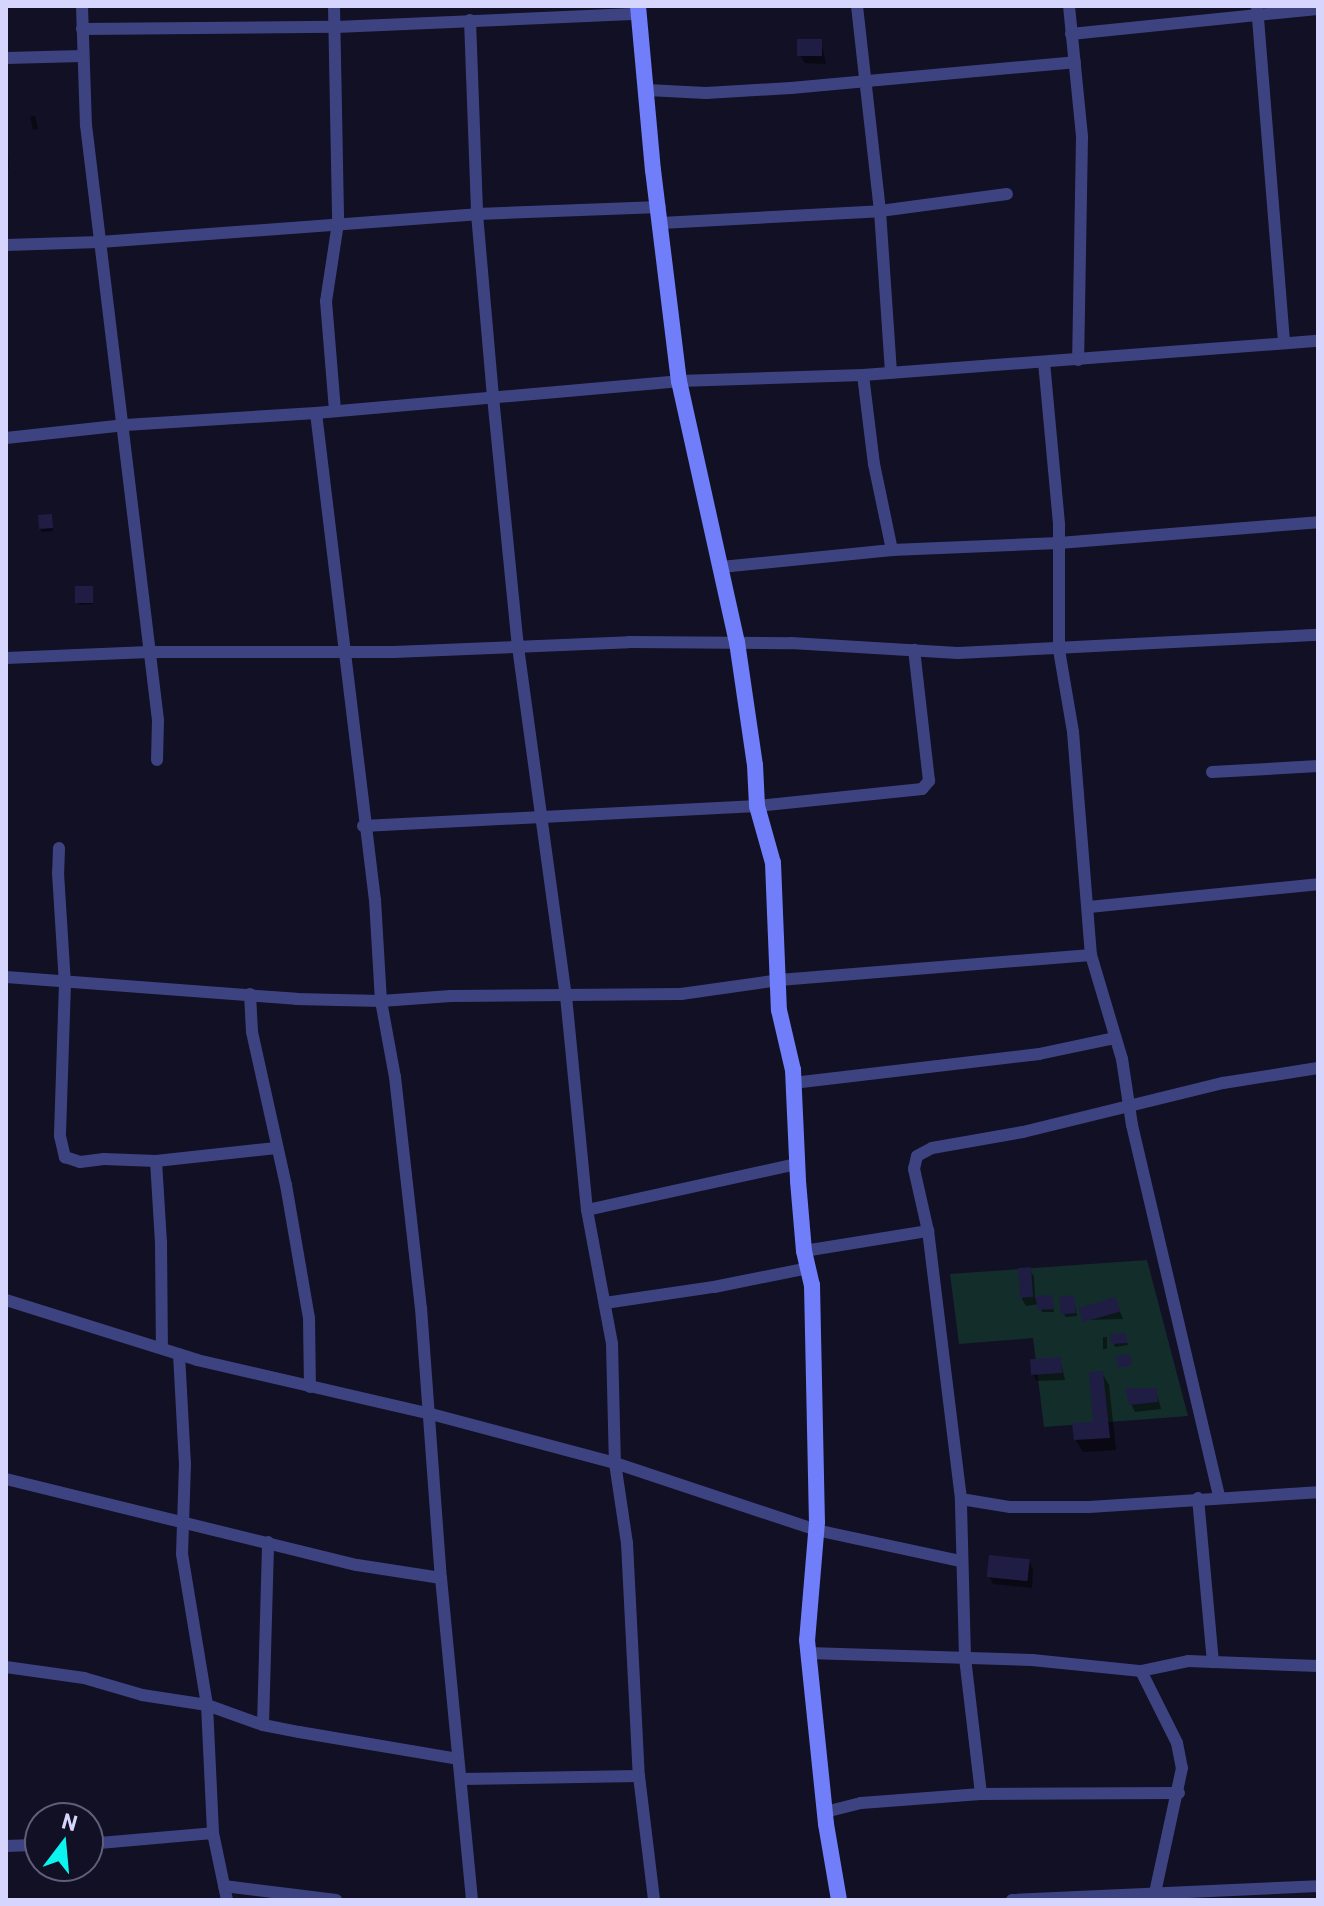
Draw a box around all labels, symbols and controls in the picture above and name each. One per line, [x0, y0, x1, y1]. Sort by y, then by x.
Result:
north arrow [24, 1802, 104, 1882]
text: N [59, 1806, 81, 1835]

